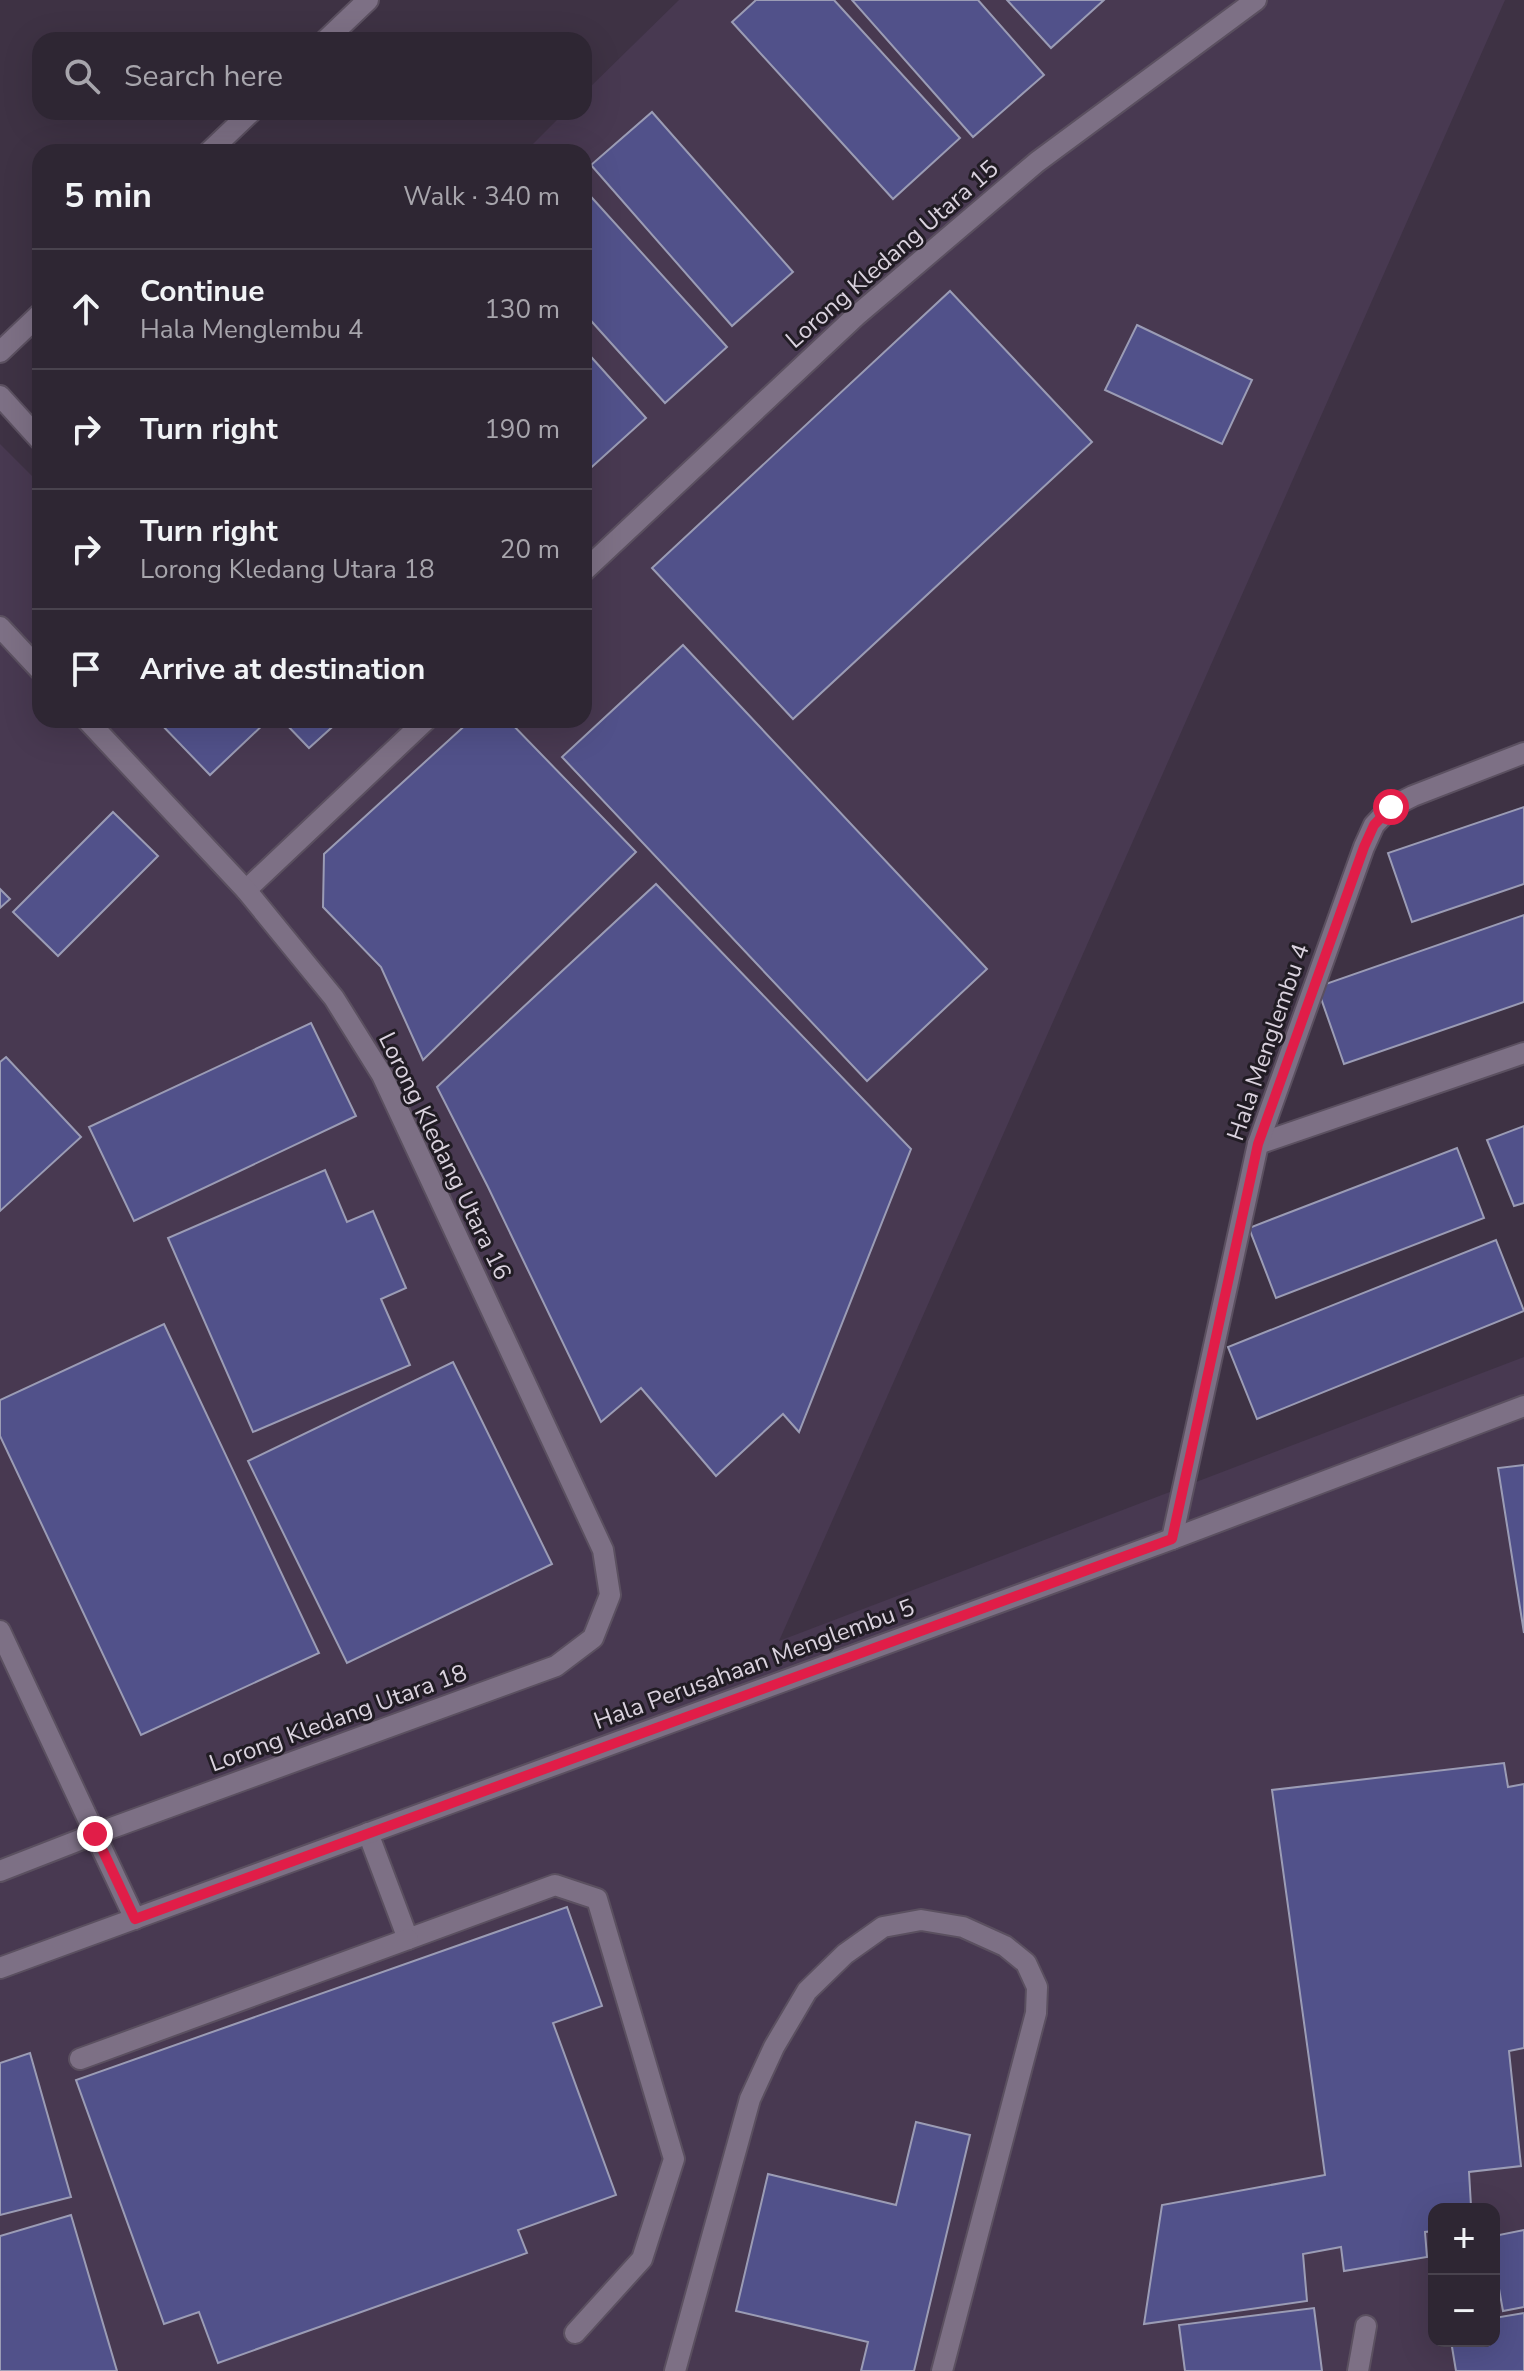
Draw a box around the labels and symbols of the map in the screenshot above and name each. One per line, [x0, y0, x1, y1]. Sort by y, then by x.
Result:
street label: Lorong Kledang Utara 15 [779, 153, 1005, 355]
route start [1373, 789, 1409, 825]
street label: Hala Menglembu 4 [1219, 939, 1317, 1145]
street label: Lorong Kledang Utara 16 [371, 1027, 519, 1285]
street label: Hala Perusahaan Menglembu 5 [589, 1591, 919, 1737]
street label: Lorong Kledang Utara 18 [205, 1656, 471, 1780]
route end [77, 1816, 113, 1852]

